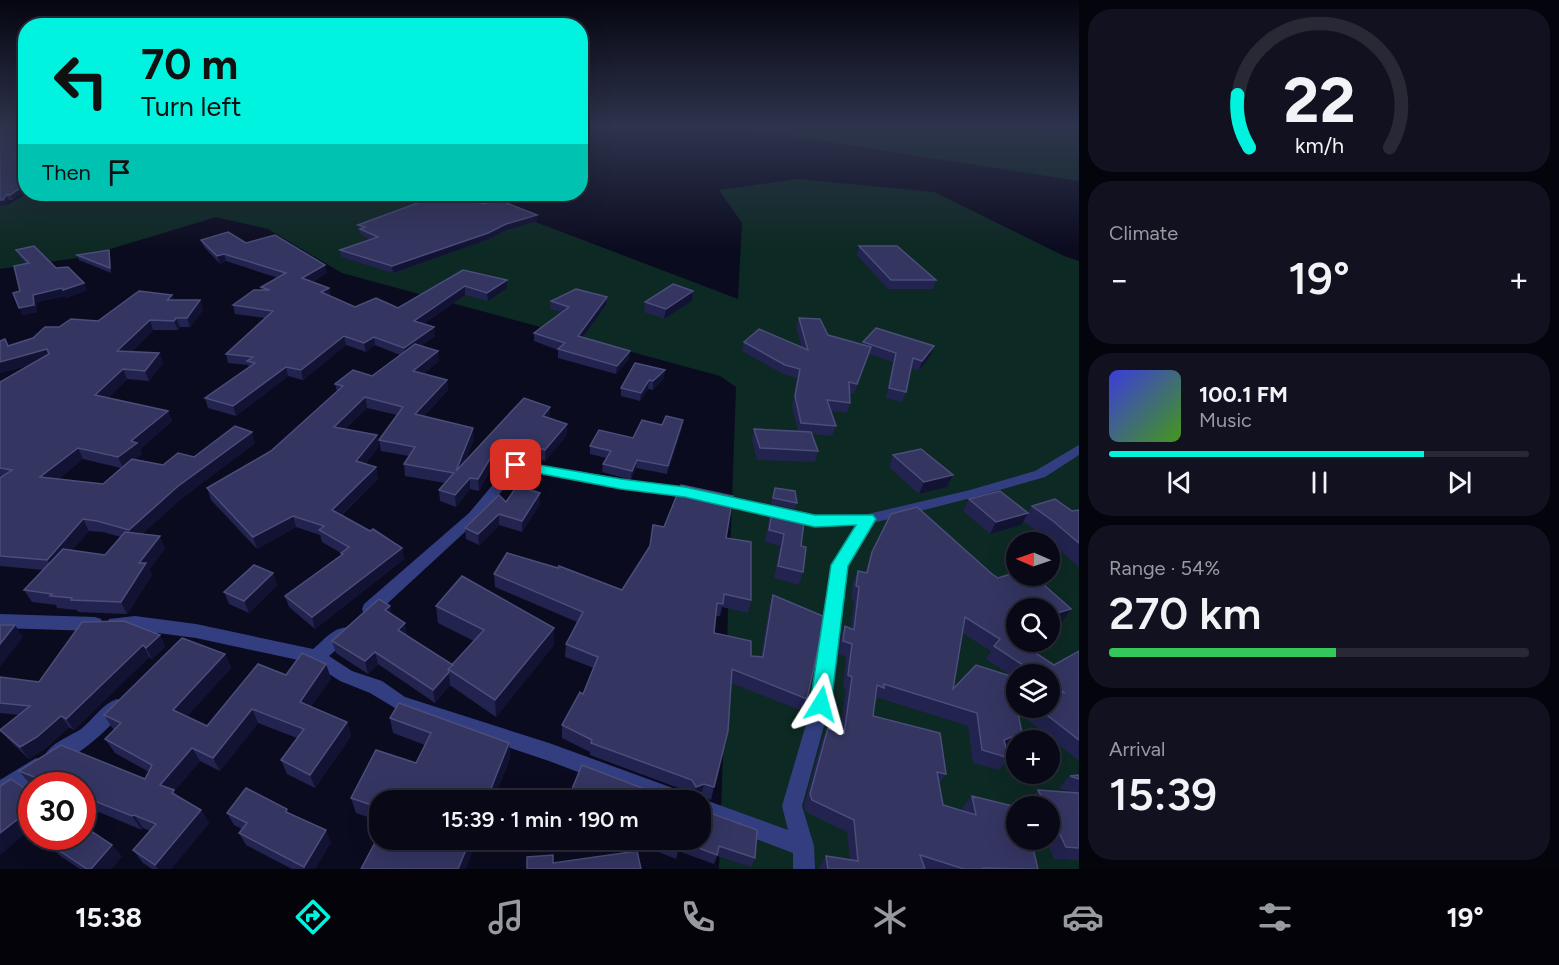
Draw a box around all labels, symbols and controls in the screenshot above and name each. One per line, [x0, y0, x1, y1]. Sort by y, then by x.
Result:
text: 70 m [141, 39, 238, 90]
icon: left [42, 42, 120, 120]
text: 22 [1283, 63, 1355, 138]
text: Turn left [141, 90, 241, 123]
text: km/h [1295, 133, 1343, 158]
icon: arrive [103, 156, 136, 189]
text: Then [42, 159, 91, 186]
text: Climate [1109, 221, 1178, 245]
text: 19° [1288, 251, 1350, 305]
text: − [1109, 260, 1130, 299]
text: + [1508, 260, 1529, 299]
text: 100.1 FM [1199, 381, 1288, 408]
text: Music [1199, 408, 1252, 432]
pin [490, 439, 541, 490]
icon: arrive [499, 448, 532, 481]
icon: previous [1163, 466, 1196, 499]
icon: pause [1303, 466, 1336, 499]
icon: next [1443, 466, 1476, 499]
north arrow [1006, 532, 1060, 586]
map controls [1006, 532, 1060, 850]
text: Range · 54% [1109, 556, 1220, 580]
text: 270 km [1109, 586, 1261, 640]
button: search [1006, 598, 1060, 652]
button: layers [1006, 664, 1060, 718]
position arrow [789, 672, 853, 736]
button: + [1006, 730, 1060, 784]
text: Arrival [1109, 737, 1165, 761]
text: 15:39 [1109, 767, 1217, 821]
speed limit sign: 30 [18, 772, 96, 850]
button: − [1006, 796, 1060, 850]
text: 15:39 · 1 min · 190 m [441, 806, 639, 833]
icon: directions [292, 896, 334, 938]
icon: music [485, 896, 527, 938]
icon: phone [677, 896, 719, 938]
icon: climate [869, 896, 911, 938]
icon: car [1062, 896, 1104, 938]
icon: filters [1254, 896, 1296, 938]
text: 15:38 [75, 901, 142, 934]
text: 19° [1446, 901, 1484, 934]

